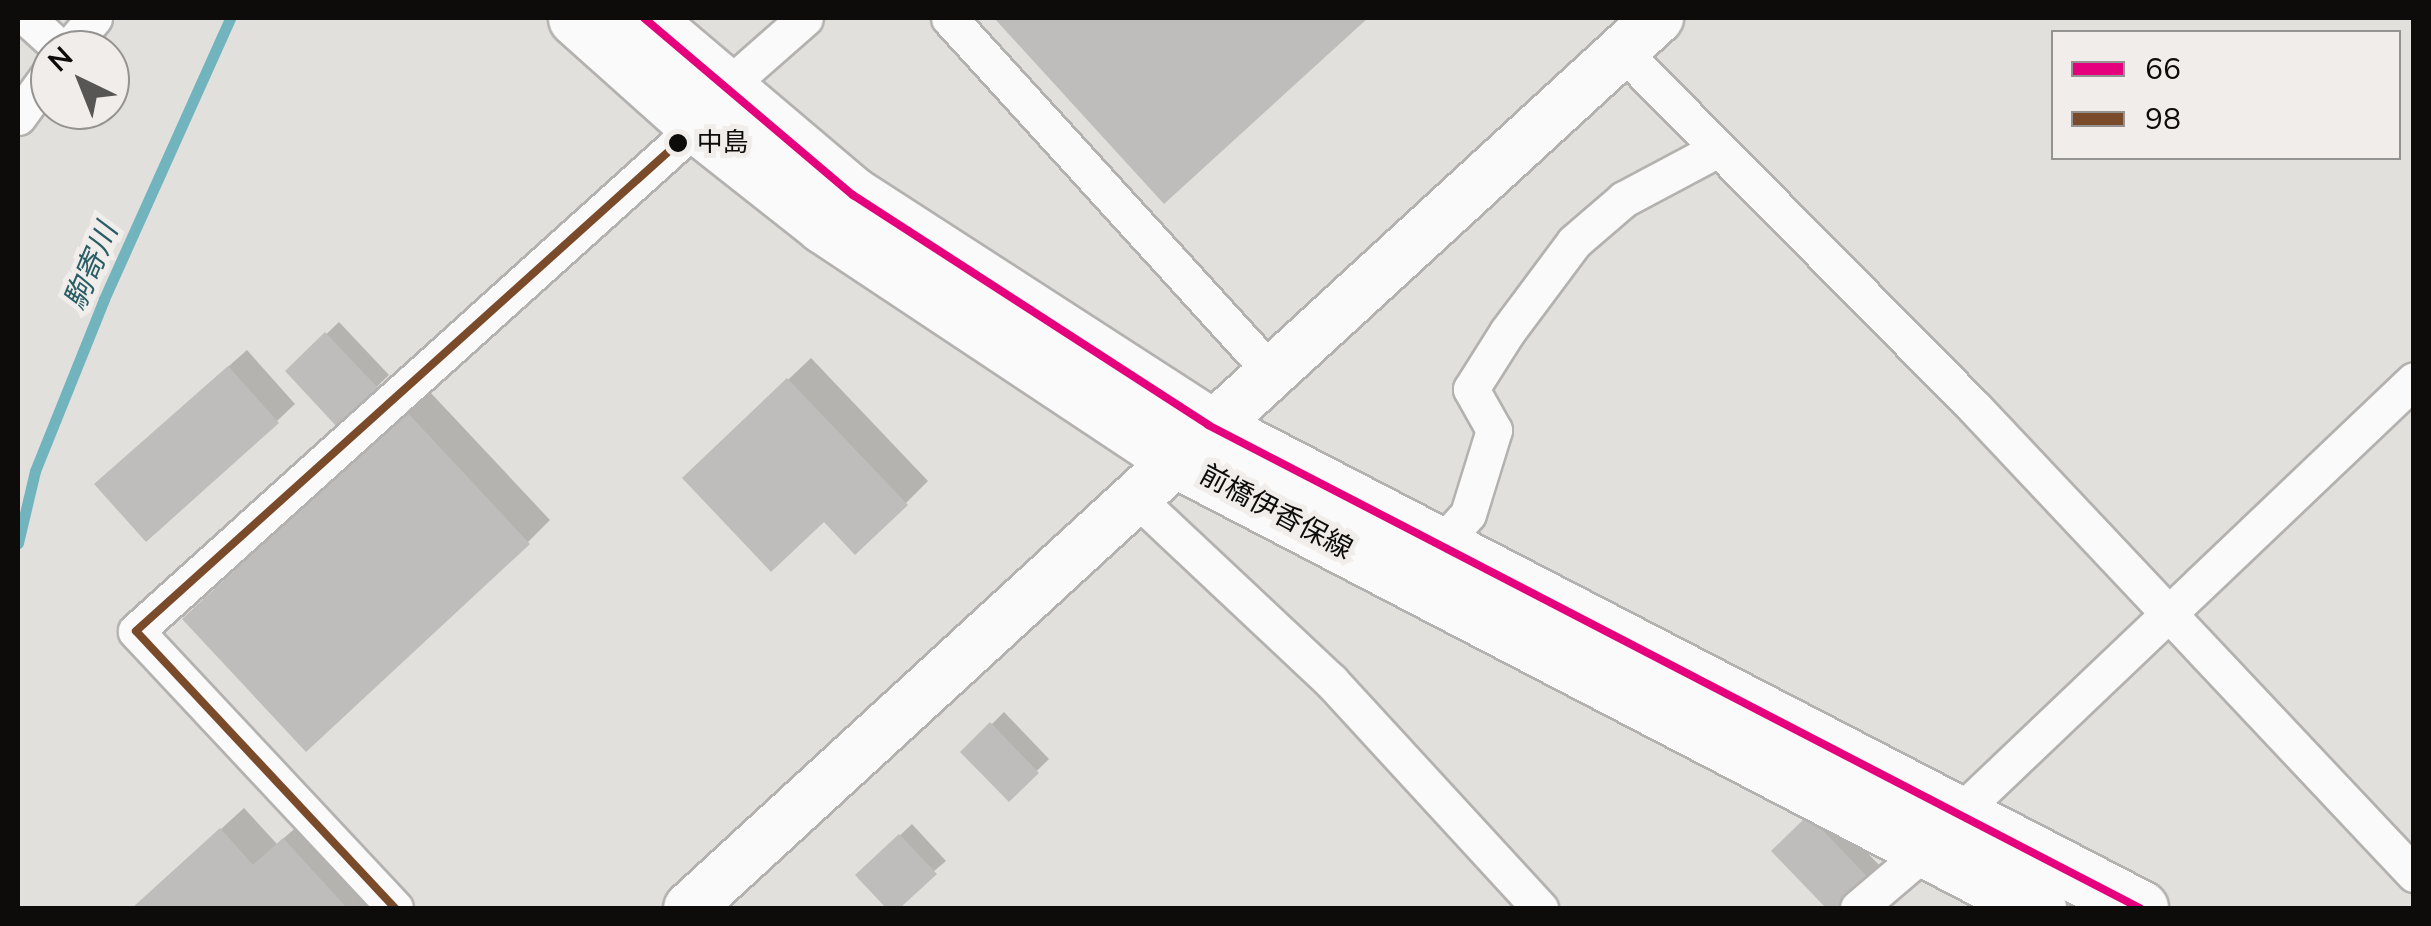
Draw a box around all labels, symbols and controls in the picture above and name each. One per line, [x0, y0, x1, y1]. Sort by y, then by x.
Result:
north arrow [30, 30, 130, 130]
legend [2051, 30, 2401, 160]
text: N [40, 38, 82, 81]
text: 66 [2145, 49, 2181, 90]
text: 98 [2145, 99, 2181, 140]
place label: 中島 [697, 127, 749, 159]
marker: 中島 [668, 133, 688, 153]
water label: 駒寄川 [58, 219, 126, 315]
street label: 前橋伊香保線 [1194, 458, 1358, 566]

